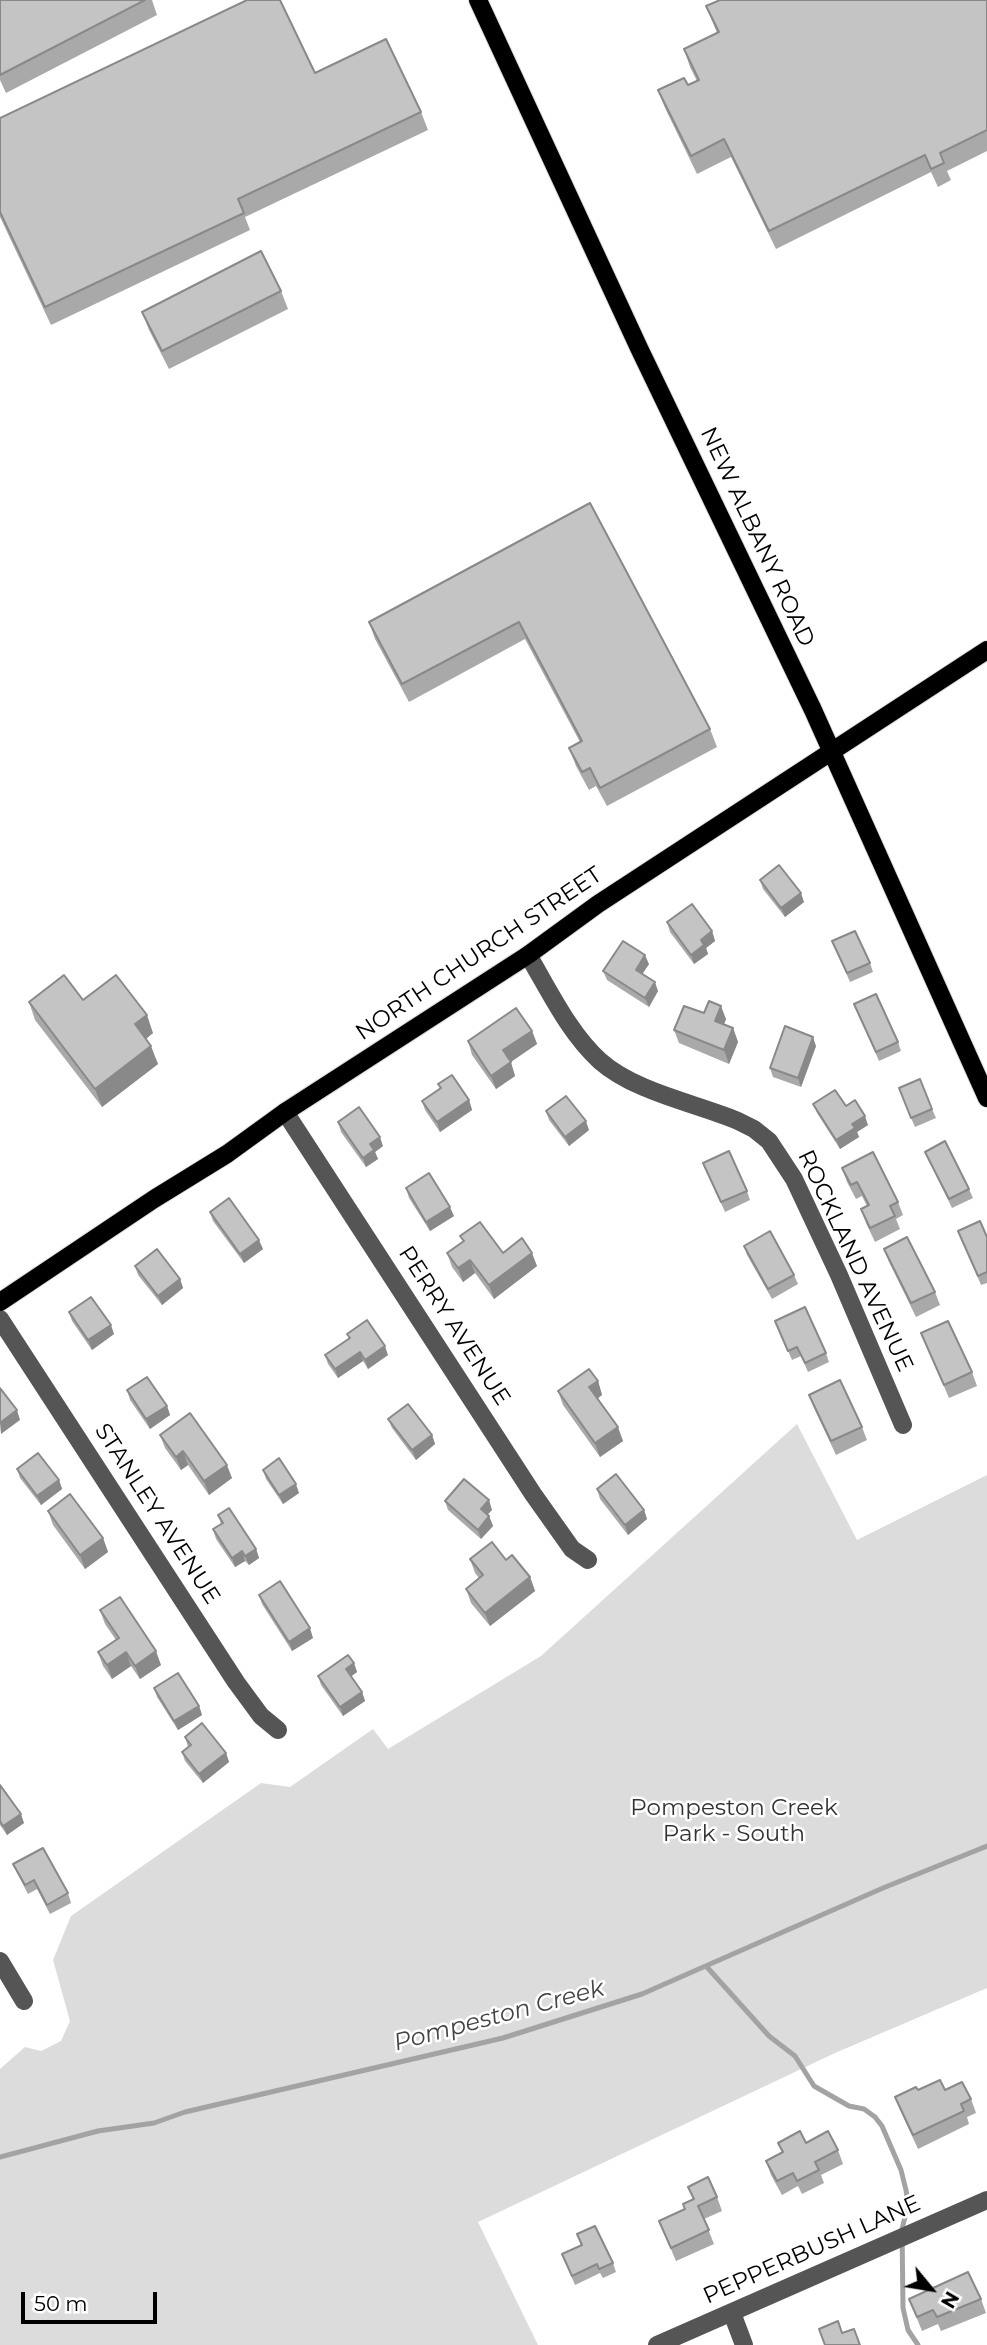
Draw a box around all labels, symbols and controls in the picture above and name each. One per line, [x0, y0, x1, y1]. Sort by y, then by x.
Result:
street label: NEW ALBANY ROAD [694, 423, 820, 651]
street label: NORTH CHURCH STREET [351, 861, 607, 1047]
street label: ROCKLAND AVENUE [791, 1146, 919, 1376]
street label: PERRY AVENUE [392, 1241, 516, 1411]
street label: STANLEY AVENUE [88, 1418, 226, 1610]
park label: Pompeston Creek Park - South [630, 1794, 838, 1848]
water label: Pompeston Creek [391, 1974, 607, 2058]
street label: PEPPERBUSH LANE [699, 2190, 925, 2310]
north arrow [896, 2254, 966, 2324]
scale bar [24, 2278, 161, 2322]
text: N [936, 2287, 963, 2312]
text: 50 m [34, 2291, 88, 2316]

